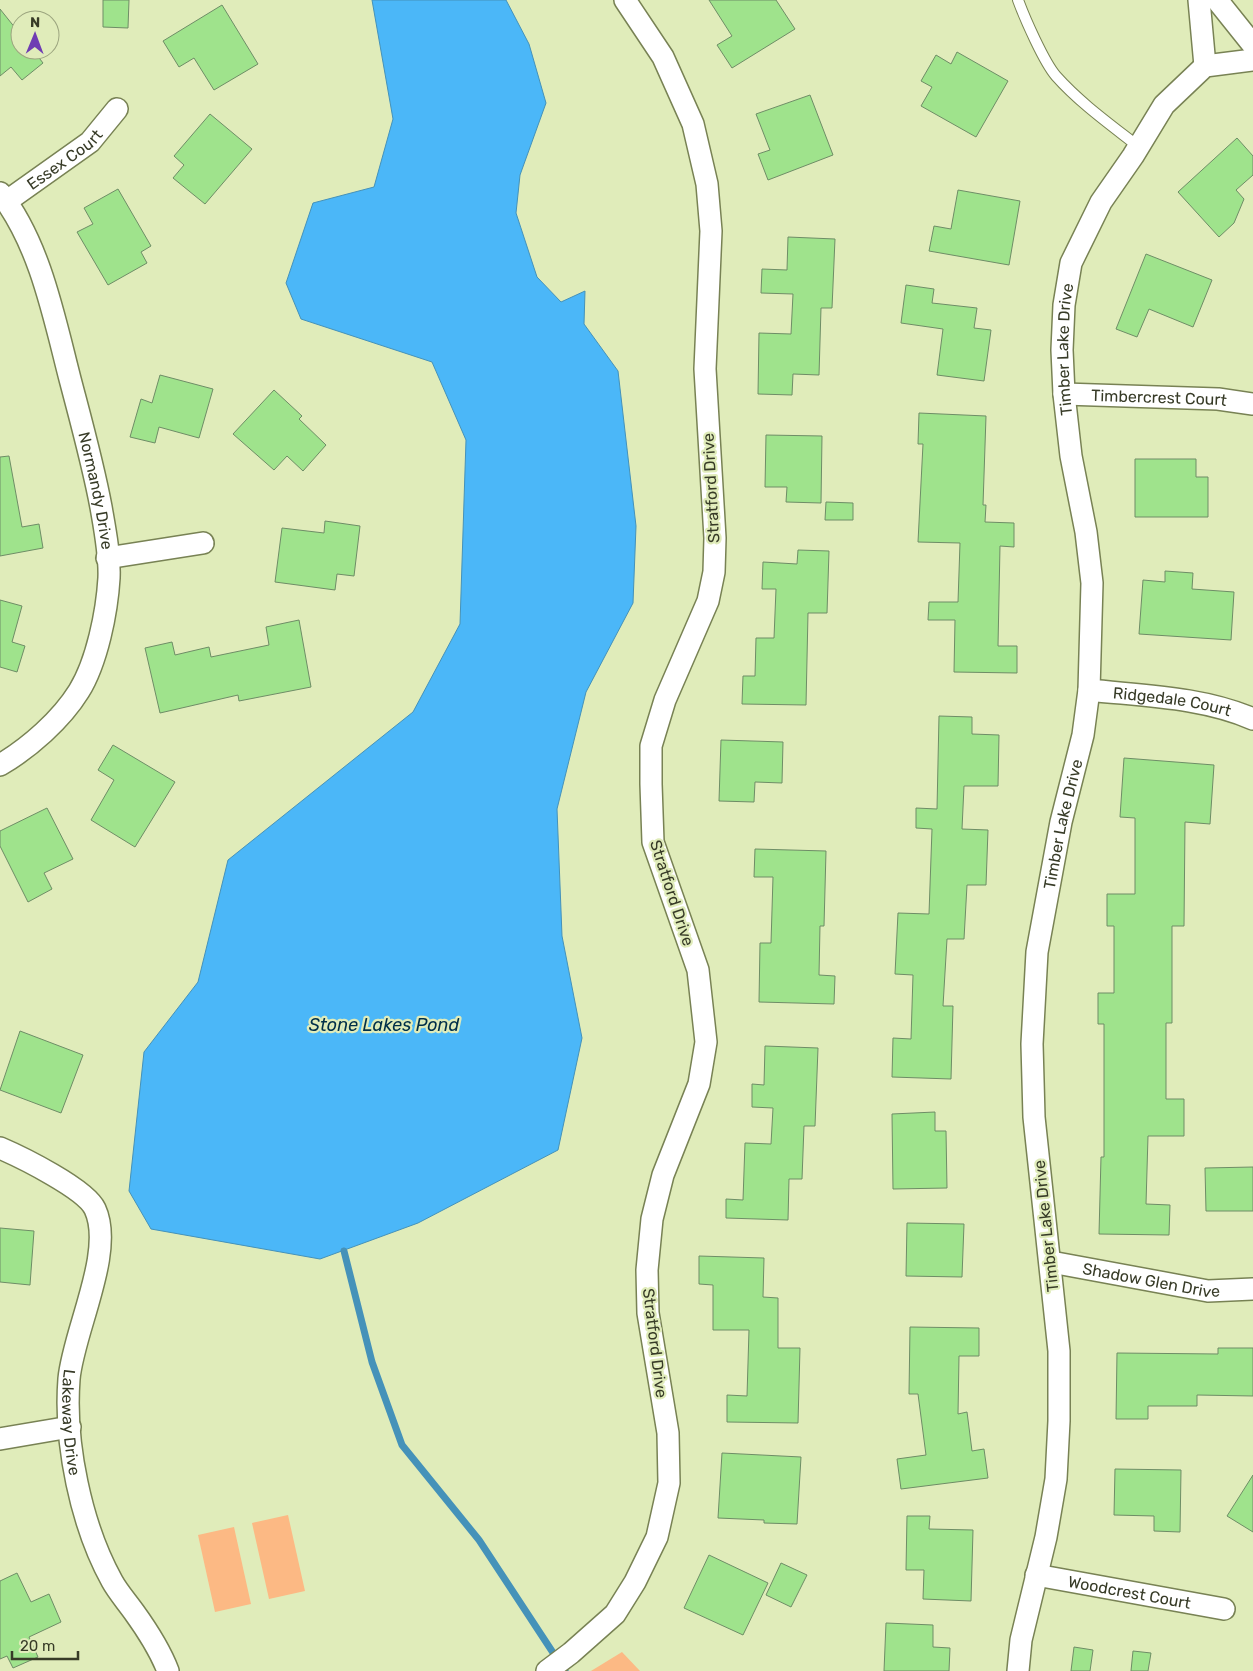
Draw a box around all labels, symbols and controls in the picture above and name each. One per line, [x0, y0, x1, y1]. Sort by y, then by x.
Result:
north arrow [10, 10, 60, 60]
text: N [30, 14, 40, 31]
street label: Essex Court [23, 125, 106, 193]
street label: Timber Lake Drive [1052, 282, 1077, 416]
street label: Timbercrest Court [1091, 385, 1228, 410]
street label: Normandy Drive [75, 430, 117, 551]
street label: Stratford Drive [699, 432, 723, 544]
street label: Ridgedale Court [1112, 683, 1234, 720]
street label: Timber Lake Drive [1039, 757, 1086, 891]
street label: Stratford Drive [646, 838, 698, 948]
water label: Stone Lakes Pond [309, 1014, 460, 1036]
street label: Timber Lake Drive [1030, 1159, 1062, 1293]
street label: Shadow Glen Drive [1081, 1259, 1220, 1301]
street label: Stratford Drive [639, 1287, 671, 1399]
street label: Lakeway Drive [59, 1368, 85, 1477]
street label: Woodcrest Court [1067, 1571, 1192, 1612]
scale bar [12, 1628, 79, 1660]
text: 20 m [20, 1637, 55, 1655]

